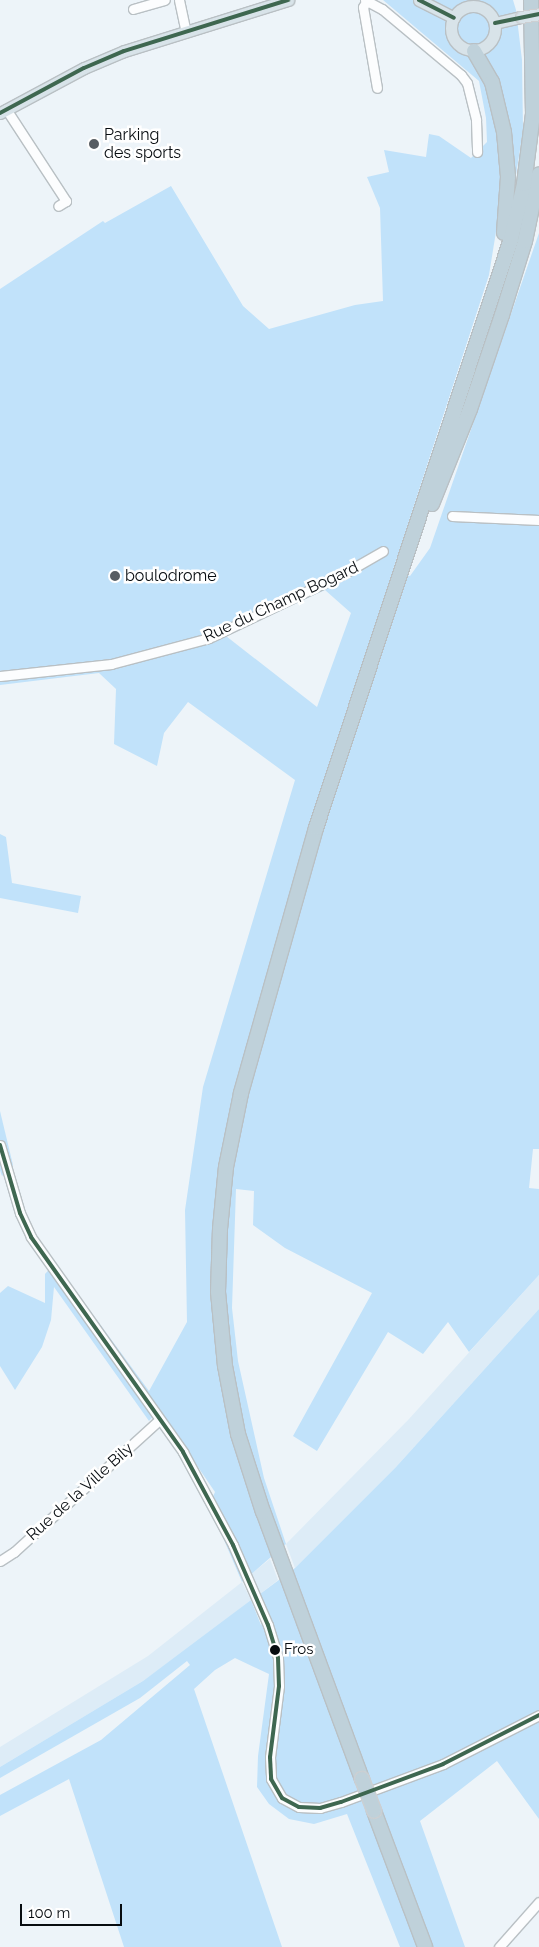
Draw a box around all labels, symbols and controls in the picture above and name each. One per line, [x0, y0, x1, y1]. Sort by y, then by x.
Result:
place label: Parking des sports [104, 125, 181, 163]
marker: Parking des sports [88, 138, 100, 150]
street label: Rue du Champ Bogard [201, 558, 361, 646]
place label: boulodrome [125, 566, 217, 586]
marker: boulodrome [109, 570, 121, 582]
street label: Rue de la Ville Bily [23, 1439, 137, 1545]
place label: Fros [284, 1641, 313, 1659]
marker: Fros [270, 1645, 280, 1655]
scale bar [22, 1894, 125, 1926]
text: 100 m [28, 1904, 70, 1922]

